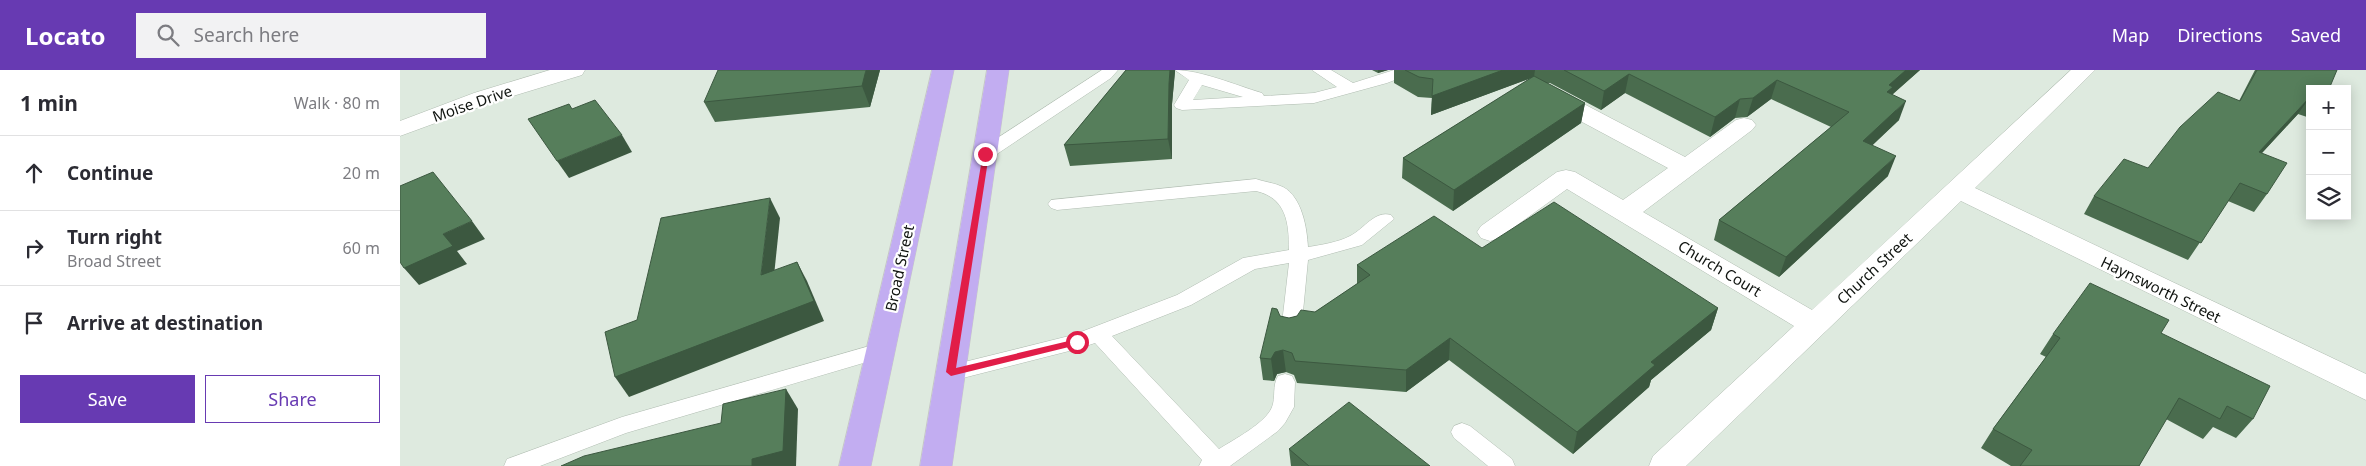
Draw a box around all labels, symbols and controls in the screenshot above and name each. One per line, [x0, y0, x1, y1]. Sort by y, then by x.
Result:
search box [136, 13, 486, 58]
text: Locato [25, 19, 106, 52]
icon: search [154, 21, 182, 49]
text: Search here [194, 22, 299, 48]
text: Map [2112, 23, 2149, 47]
text: Directions [2177, 23, 2263, 47]
text: Saved [2291, 23, 2341, 47]
street label: Moise Drive [429, 80, 515, 126]
map controls [2306, 85, 2351, 220]
button: + [2306, 85, 2351, 130]
text: 1 min [20, 89, 78, 117]
text: Walk · 80 m [294, 92, 380, 114]
button: − [2306, 130, 2351, 175]
route end [974, 143, 997, 166]
icon: ahead [20, 159, 48, 187]
text: Continue [67, 160, 153, 186]
text: 20 m [343, 162, 380, 184]
button: layers [2306, 175, 2351, 220]
street label: Broad Street [880, 222, 918, 313]
text: Turn right [67, 224, 162, 250]
street label: Church Street [1832, 227, 1916, 308]
icon: right [20, 234, 48, 262]
street label: Church Court [1675, 235, 1766, 301]
text: 60 m [343, 237, 380, 259]
text: Broad Street [67, 250, 161, 272]
street label: Haynsworth Street [2098, 251, 2225, 327]
icon: arrive [20, 309, 48, 337]
text: Arrive at destination [67, 310, 263, 336]
route start [1066, 331, 1089, 354]
button: Save [20, 375, 195, 423]
button: Share [205, 375, 380, 423]

